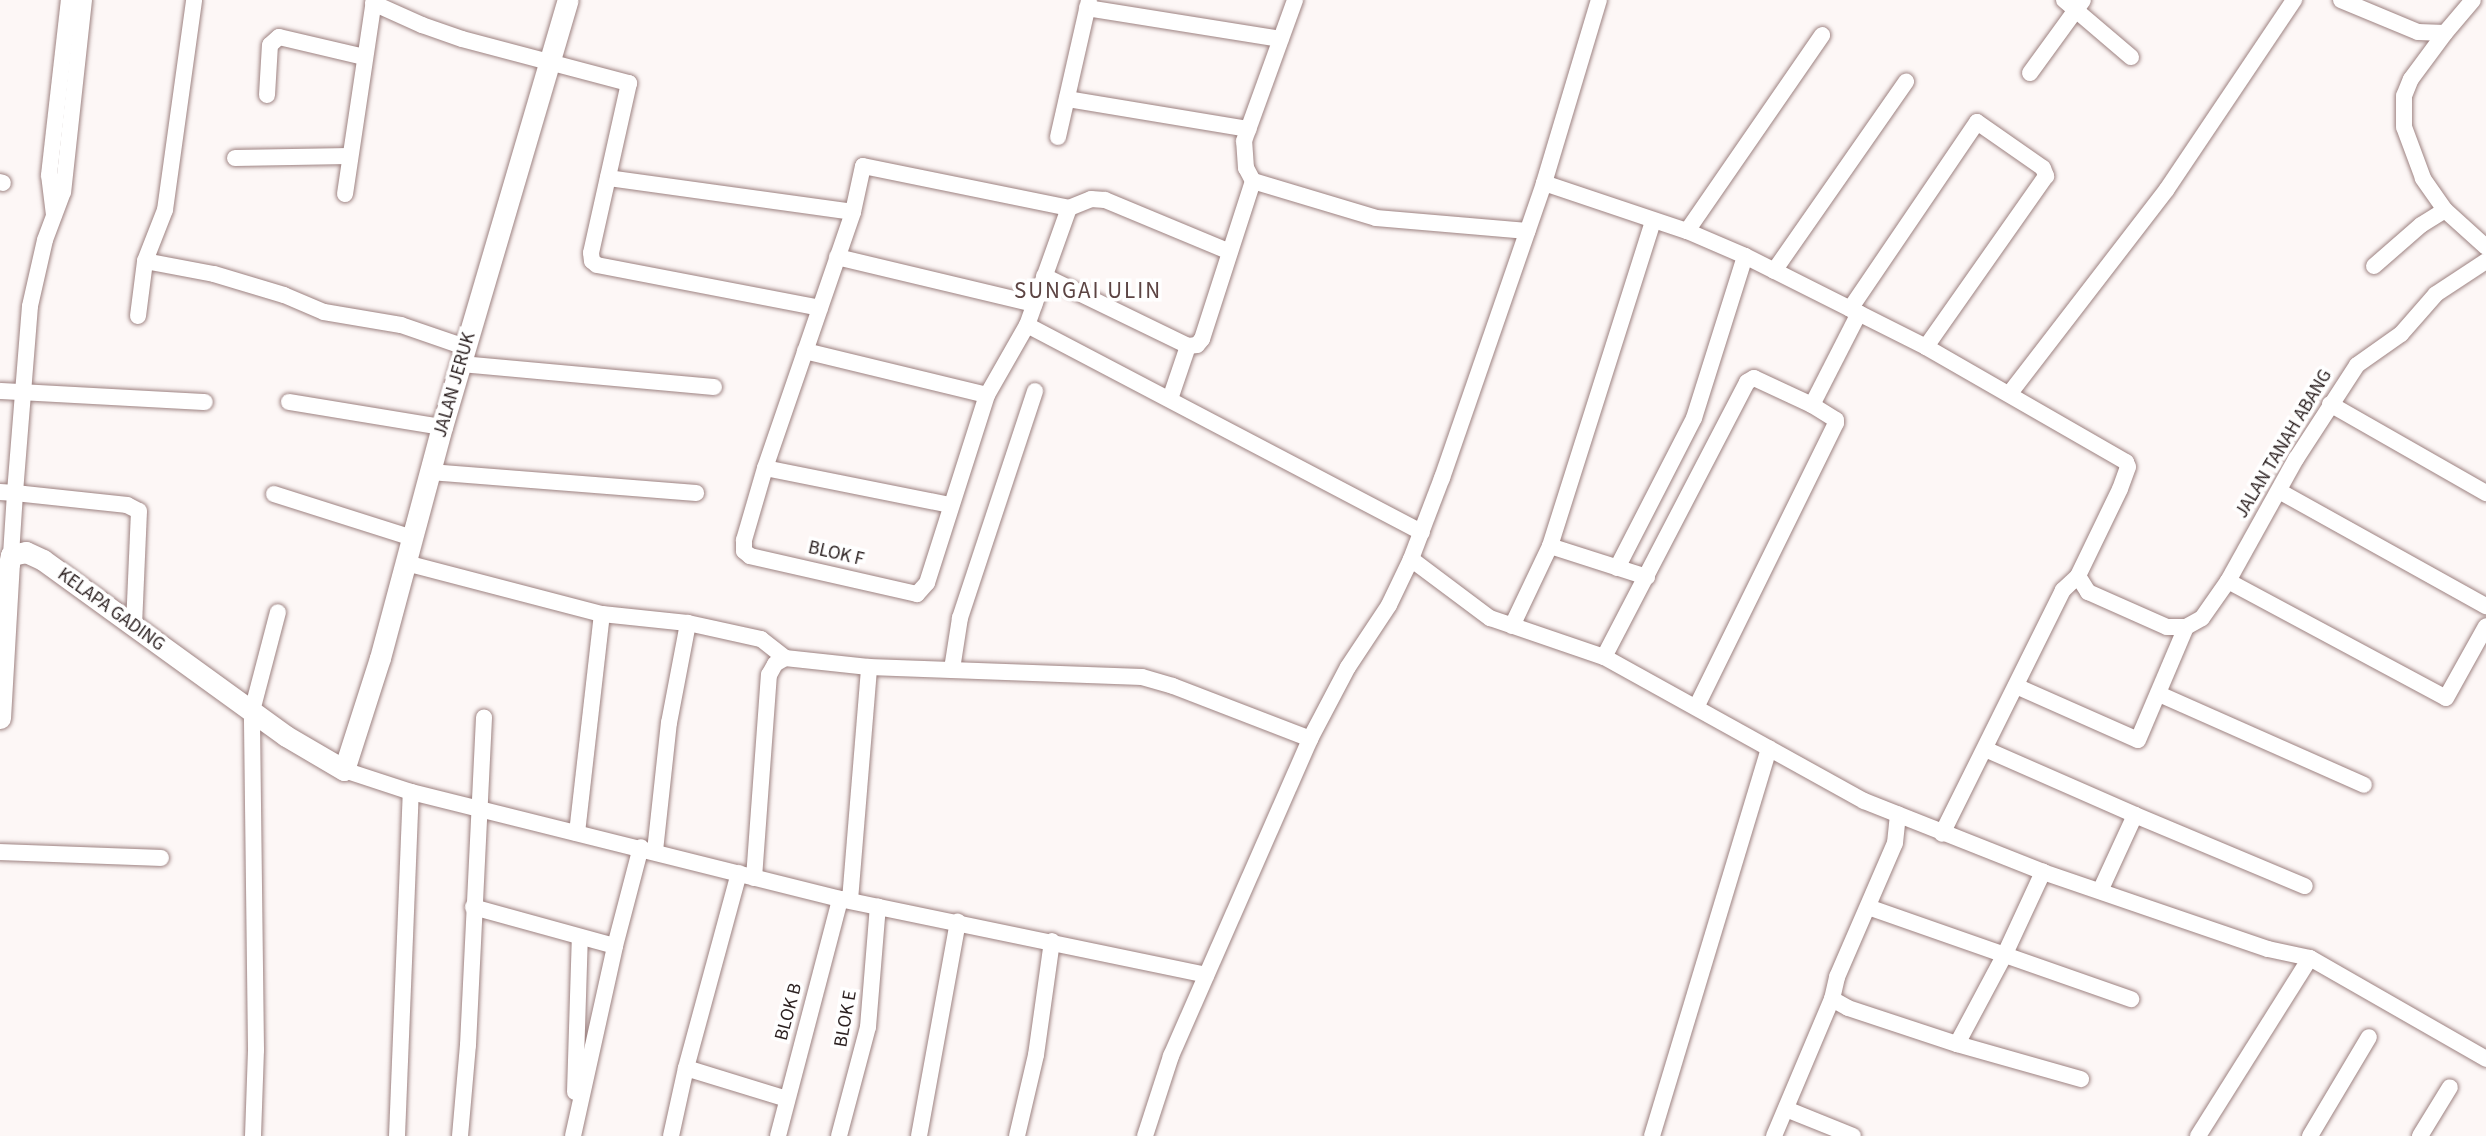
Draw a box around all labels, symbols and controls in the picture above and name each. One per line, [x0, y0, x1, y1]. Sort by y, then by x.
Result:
district label: SUNGAI ULIN [1015, 277, 1161, 305]
street label: JALAN JERUK [429, 330, 481, 440]
street label: JALAN TANAH ABANG [2231, 365, 2337, 523]
street label: BLOK F [806, 537, 866, 571]
street label: KELAPA GADING [53, 563, 169, 657]
street label: BLOK B [770, 981, 808, 1043]
street label: BLOK E [830, 989, 862, 1049]

